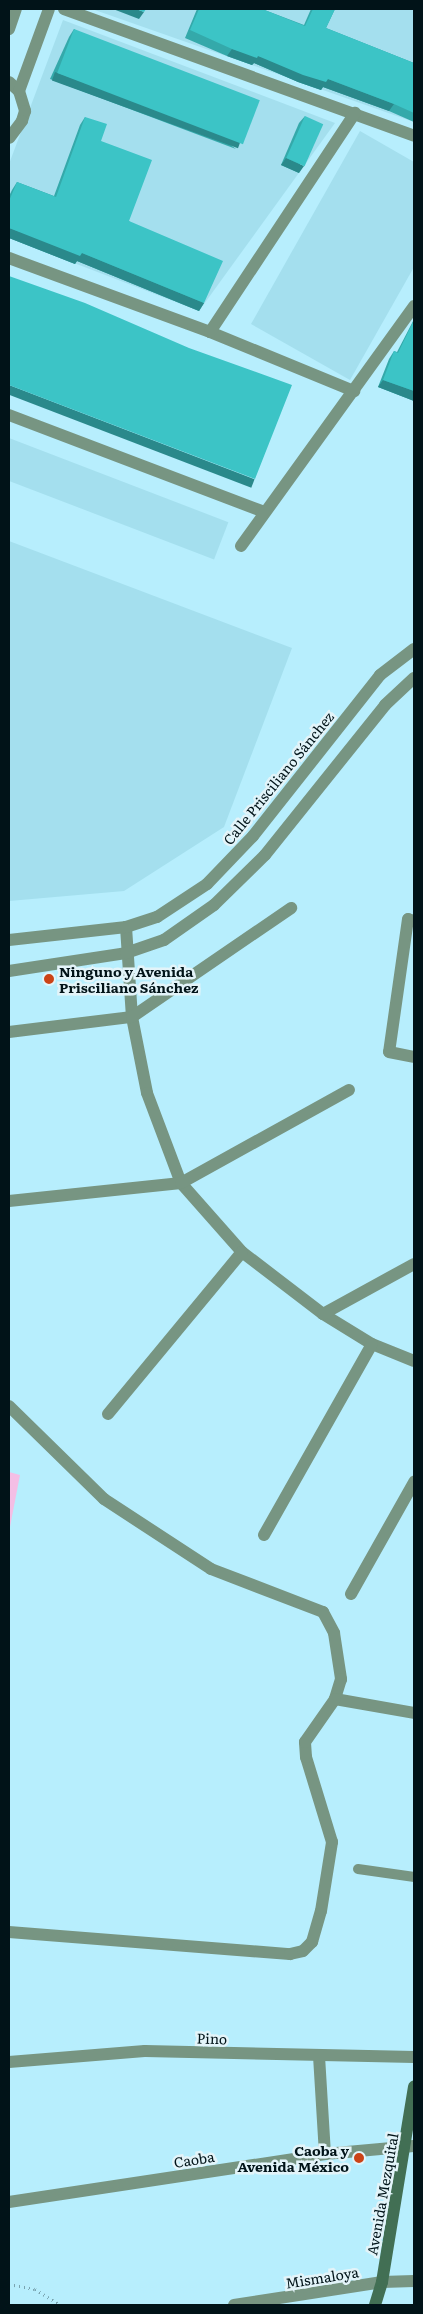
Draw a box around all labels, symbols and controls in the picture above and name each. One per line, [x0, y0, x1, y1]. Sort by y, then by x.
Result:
street label: Calle Prisciliano Sánchez [219, 708, 337, 848]
place label: Ninguno y Avenida Prisciliano Sánchez [59, 963, 198, 996]
marker: Ninguno y Avenida Prisciliano Sánchez [43, 973, 55, 985]
street label: Pino [196, 2029, 228, 2047]
street label: Avenida Mezquital [363, 2132, 401, 2256]
place label: Caoba y Avenida México [237, 2142, 349, 2174]
street label: Caoba [172, 2148, 216, 2170]
marker: Caoba y Avenida México [353, 2152, 365, 2164]
street label: Mismaloya [284, 2263, 360, 2291]

